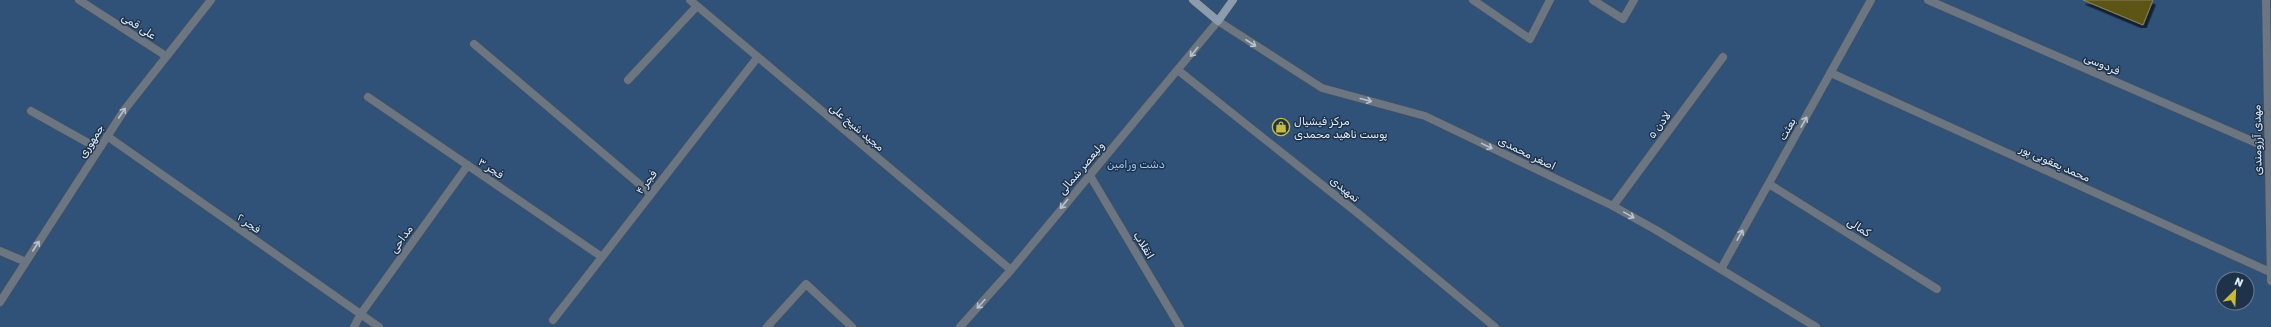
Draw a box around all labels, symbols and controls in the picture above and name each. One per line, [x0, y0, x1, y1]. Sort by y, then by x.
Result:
street label: علی قمی [119, 11, 158, 42]
one-way arrow [1245, 39, 1257, 47]
one-way arrow [1190, 47, 1199, 57]
street label: فردوسی [2082, 51, 2122, 79]
one-way arrow [1359, 97, 1372, 104]
street label: مجید شیخ علی [826, 101, 886, 155]
street label: مهدی آرزومندی [2250, 105, 2266, 175]
one-way arrow [118, 108, 126, 119]
street label: لادن ۵ [1645, 109, 1674, 141]
place label: مرکز فیشیال پوست ناهید محمدی [1294, 115, 1388, 142]
street label: بعثت [1776, 116, 1799, 143]
one-way arrow [1800, 116, 1808, 128]
shop icon: مرکز فیشیال پوست ناهید محمدی [1271, 117, 1291, 137]
street label: جمهوری [76, 122, 108, 161]
street label: اصغر محمدی [1496, 134, 1558, 173]
street label: ولیعصر شمالی [1056, 139, 1108, 198]
street label: محمد یعقوبی پور [2016, 142, 2092, 186]
one-way arrow [1481, 143, 1493, 150]
street label: فجر ۳ [476, 155, 506, 182]
park label: دشت ورامین [1107, 158, 1165, 172]
street label: فجر ۴ [633, 168, 660, 197]
street label: تمهیدی [1327, 174, 1362, 205]
one-way arrow [1060, 199, 1069, 210]
street label: فجر ۲ [234, 211, 263, 236]
one-way arrow [1623, 212, 1635, 219]
street label: کمالی [1845, 215, 1873, 240]
street label: مداحی [387, 223, 416, 256]
street label: انقلاب [1130, 229, 1157, 261]
one-way arrow [1737, 229, 1745, 241]
one-way arrow [32, 240, 41, 251]
north arrow [2215, 271, 2255, 311]
text: N [2233, 275, 2245, 290]
one-way arrow [976, 299, 985, 309]

